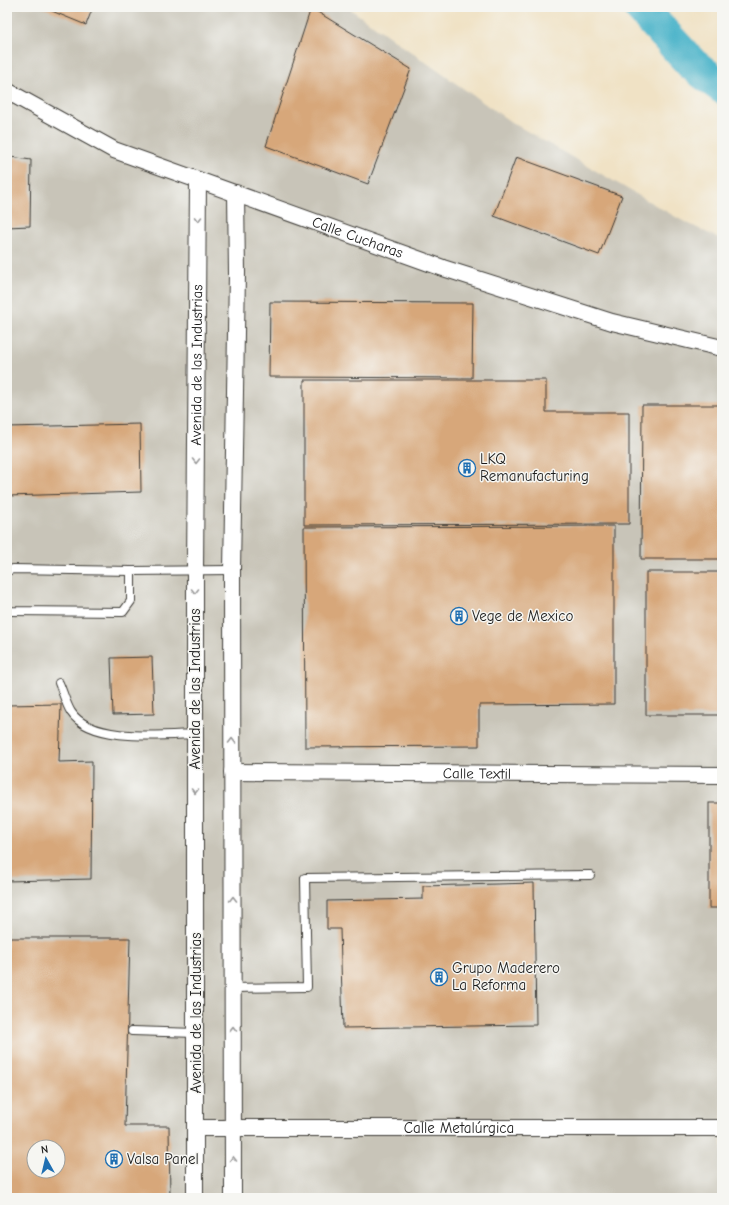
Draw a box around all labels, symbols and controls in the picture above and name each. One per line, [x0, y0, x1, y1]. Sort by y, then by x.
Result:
street label: Calle Cucharas [310, 213, 406, 262]
one-way arrow [194, 216, 202, 222]
street label: Avenida de las Industrias [187, 284, 206, 446]
place label: LKQ Remanufacturing [480, 450, 589, 485]
one-way arrow [192, 458, 200, 464]
building icon: LKQ Remanufacturing [457, 458, 477, 478]
one-way arrow [191, 588, 199, 594]
building icon: Vege de Mexico [449, 606, 469, 626]
place label: Vege de Mexico [472, 607, 573, 625]
street label: Avenida de las Industrias [186, 608, 204, 770]
one-way arrow [228, 738, 236, 744]
street label: Calle Textil [443, 764, 511, 783]
one-way arrow [191, 788, 199, 794]
one-way arrow [229, 896, 237, 902]
street label: Avenida de las Industrias [187, 932, 205, 1094]
place label: Grupo Maderero La Reforma [452, 959, 560, 994]
building icon: Grupo Maderero La Reforma [429, 967, 449, 987]
one-way arrow [229, 1026, 237, 1032]
street label: Calle Metalúrgica [404, 1119, 514, 1137]
north arrow [26, 1139, 66, 1179]
text: N [40, 1143, 49, 1157]
building icon: Valsa Panel [104, 1149, 124, 1169]
place label: Valsa Panel [127, 1150, 199, 1168]
one-way arrow [229, 1156, 237, 1162]

